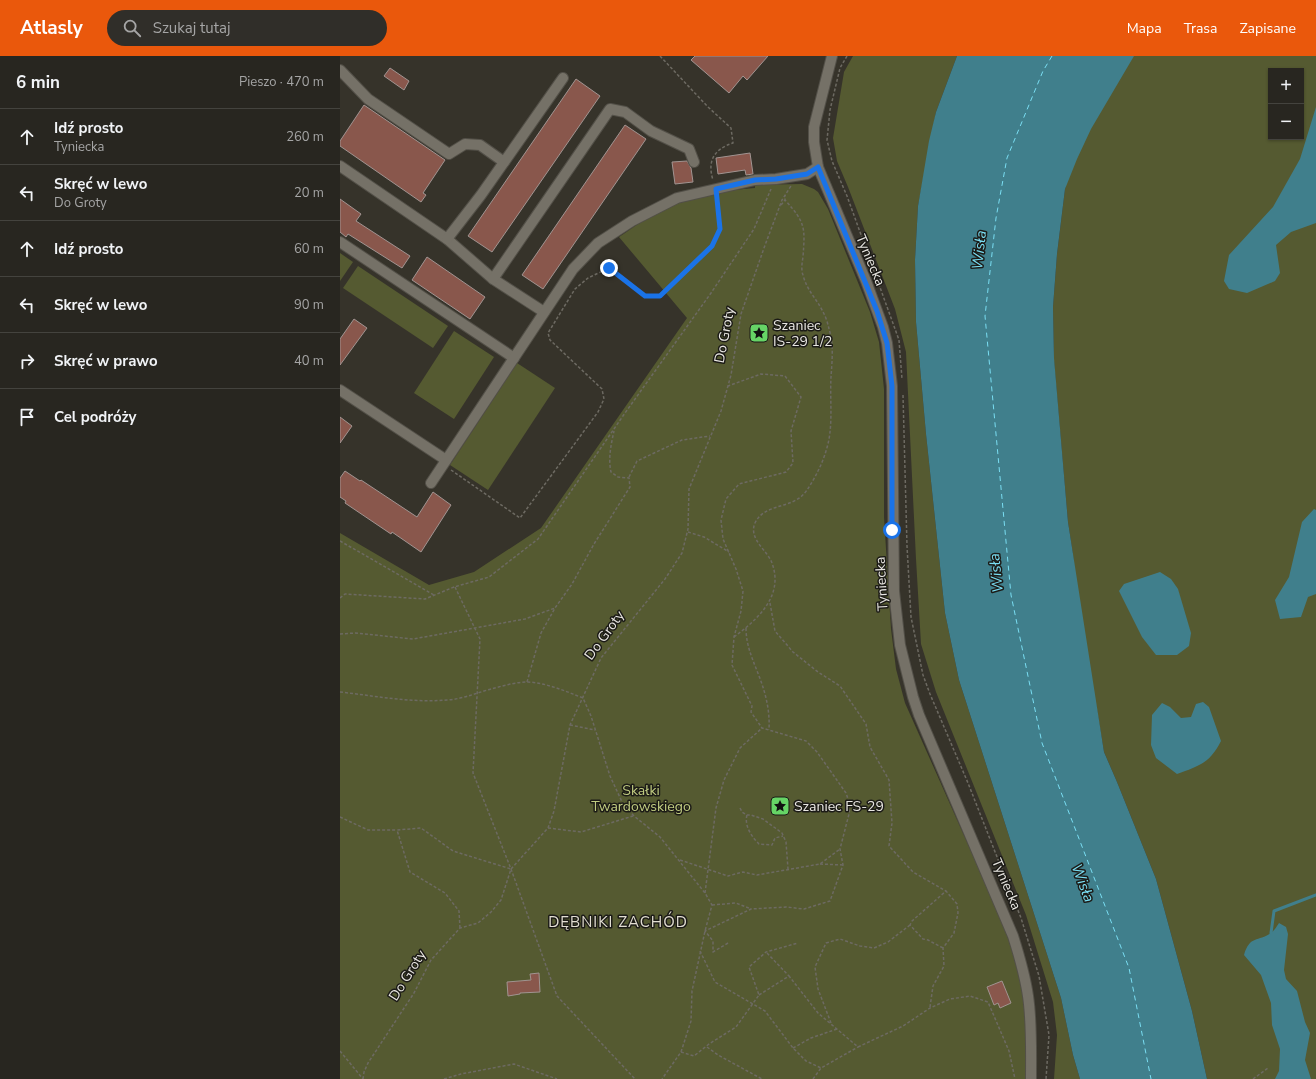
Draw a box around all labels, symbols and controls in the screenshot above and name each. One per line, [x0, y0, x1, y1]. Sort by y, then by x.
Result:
search box [107, 10, 387, 46]
text: Atlasly [20, 15, 83, 41]
icon: search [121, 17, 143, 39]
text: Szukaj tutaj [153, 18, 230, 38]
text: Mapa [1127, 19, 1162, 38]
text: Trasa [1184, 19, 1218, 38]
text: Zapisane [1240, 19, 1296, 38]
map controls [1268, 68, 1304, 140]
button: + [1268, 68, 1304, 104]
text: 6 min [16, 71, 60, 94]
text: Pieszo · 470 m [239, 73, 324, 91]
button: − [1268, 104, 1304, 140]
text: Idź prosto [54, 118, 123, 138]
icon: ahead [16, 126, 38, 148]
text: 260 m [286, 128, 324, 146]
text: Tyniecka [54, 138, 104, 156]
text: Skręć w lewo [54, 174, 147, 194]
icon: left [16, 182, 38, 204]
text: 20 m [294, 184, 324, 202]
text: Do Groty [54, 194, 107, 212]
water label: Wisła [967, 229, 991, 271]
street label: Tyniecka [851, 232, 890, 289]
icon: ahead [16, 238, 38, 260]
text: Idź prosto [54, 239, 123, 259]
text: 60 m [294, 240, 324, 258]
route end [600, 259, 618, 277]
icon: left [16, 294, 38, 316]
text: Skręć w lewo [54, 295, 147, 315]
text: 90 m [294, 296, 324, 314]
street label: Do Groty [710, 305, 739, 365]
place label: Szaniec IS-29 1/2 [773, 316, 832, 351]
place icon: Szaniec IS-29 1/2 [748, 322, 770, 344]
icon: right [16, 350, 38, 372]
text: Skręć w prawo [54, 351, 158, 371]
text: 40 m [294, 352, 324, 370]
icon: arrive [16, 406, 38, 428]
text: Cel podróży [54, 407, 136, 427]
route start [883, 521, 901, 539]
water label: Wisła [984, 552, 1008, 594]
street label: Tyniecka [871, 556, 892, 612]
street label: Do Groty [580, 606, 629, 664]
park label: Skałki Twardowskiego [591, 781, 691, 816]
place icon: Szaniec FS-29 [769, 795, 791, 817]
place label: Szaniec FS-29 [794, 797, 884, 816]
street label: Tyniecka [987, 856, 1026, 913]
water label: Wisła [1067, 861, 1099, 905]
district label: DĘBNIKI ZACHÓD [548, 911, 688, 932]
street label: Do Groty [384, 945, 431, 1004]

